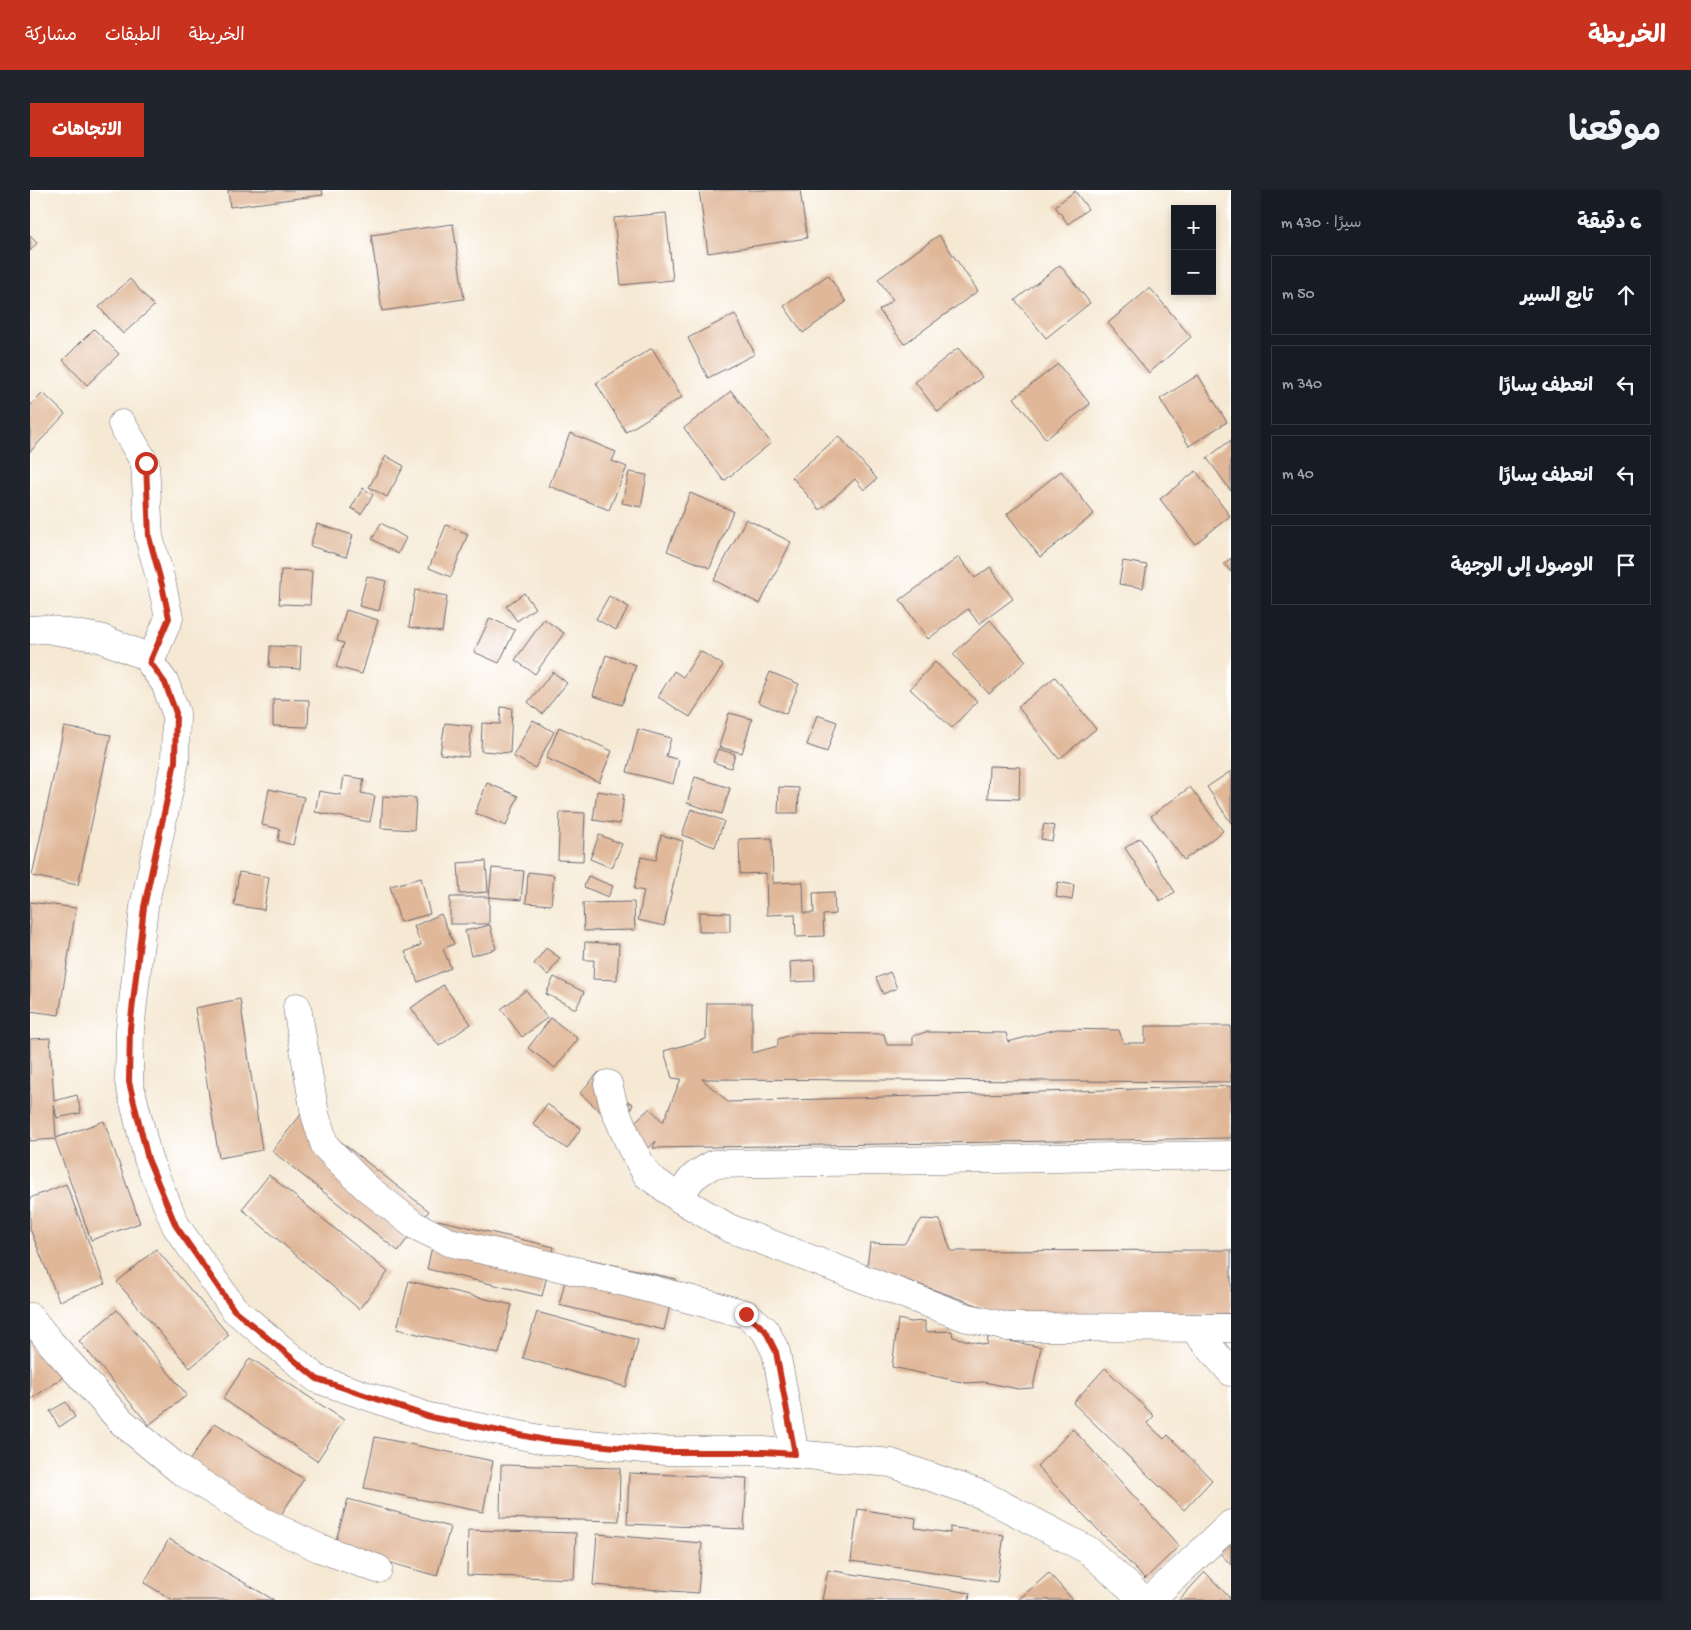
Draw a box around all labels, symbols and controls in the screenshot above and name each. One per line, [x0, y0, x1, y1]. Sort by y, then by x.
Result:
text: الخريطة [1588, 23, 1666, 52]
text: مشاركة [25, 26, 77, 47]
text: الطبقات [105, 26, 161, 47]
text: الخريطة [189, 26, 245, 47]
button: الاتجاهات [30, 103, 144, 157]
text: موقعنا [1568, 113, 1661, 154]
map controls [1171, 205, 1216, 295]
button: + [1171, 205, 1216, 250]
text: 6 دقيقة [1577, 212, 1641, 237]
text: سيرًا · 430 m [1281, 215, 1362, 234]
button: − [1171, 250, 1216, 295]
icon: ahead [1612, 281, 1640, 309]
text: 50 m [1282, 286, 1315, 305]
text: تابع السير [1521, 286, 1593, 309]
icon: left [1612, 371, 1640, 399]
text: 340 m [1282, 376, 1322, 395]
text: انعطف يسارًا [1499, 376, 1593, 399]
route start [135, 452, 158, 475]
icon: left [1612, 461, 1640, 489]
text: 40 m [1282, 466, 1314, 485]
text: انعطف يسارًا [1499, 466, 1593, 489]
icon: arrive [1612, 551, 1640, 579]
text: الوصول إلى الوجهة [1450, 556, 1593, 579]
route end [735, 1303, 758, 1326]

